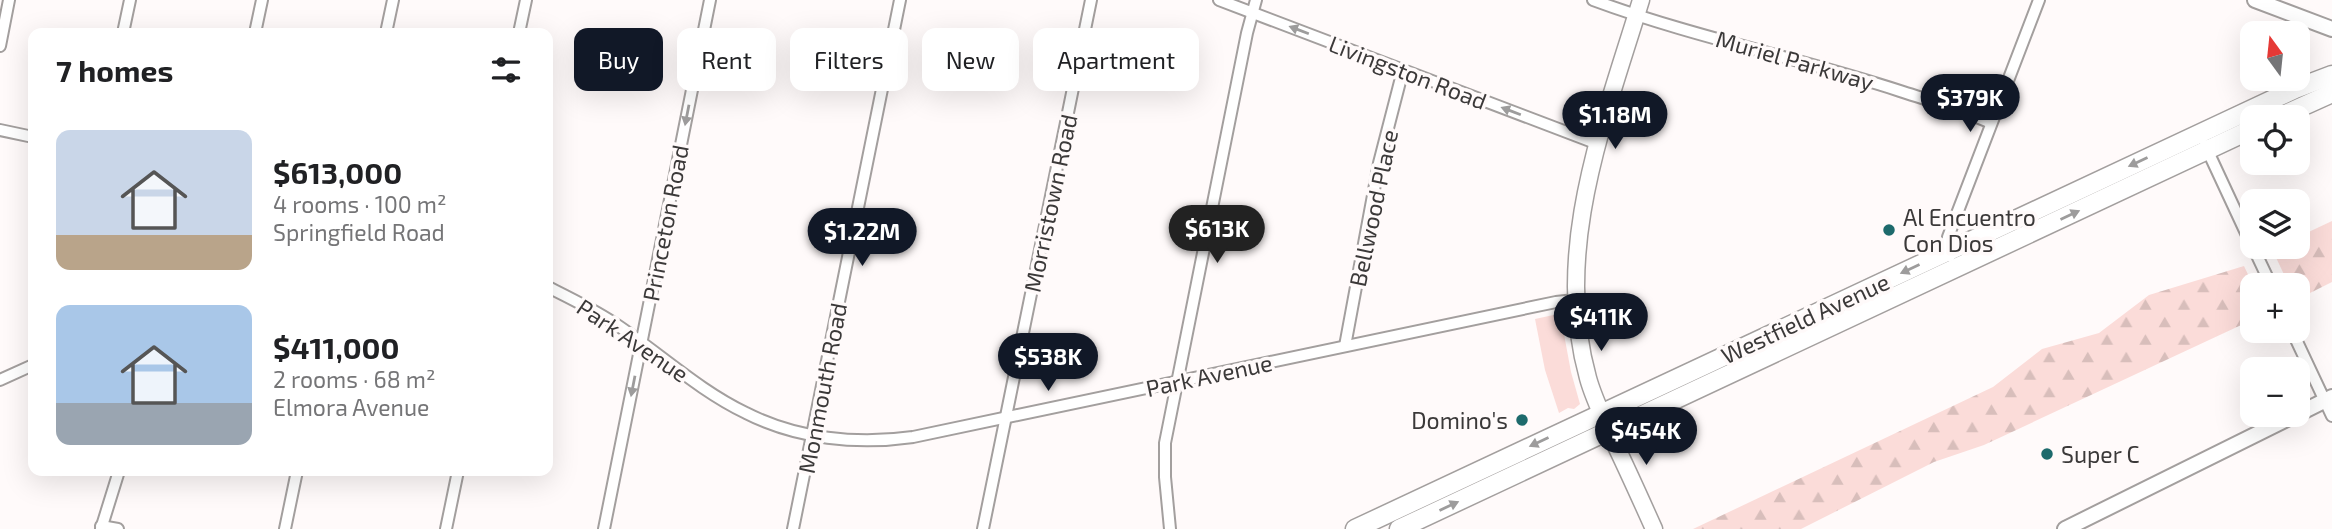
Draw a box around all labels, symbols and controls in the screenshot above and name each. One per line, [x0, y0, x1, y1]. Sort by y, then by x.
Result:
north arrow [2240, 21, 2310, 91]
map controls [2240, 21, 2310, 427]
street label: Muriel Parkway [1713, 24, 1877, 96]
one-way arrow [1288, 25, 1309, 36]
chip: Buy [574, 28, 663, 91]
chip: Rent [677, 28, 776, 91]
chip: Filters [790, 28, 908, 91]
chip: New [922, 28, 1019, 91]
chip: Apartment [1033, 28, 1199, 91]
street label: Livingston Road [1325, 29, 1491, 115]
icon: filters [487, 51, 525, 89]
text: 7 homes [56, 52, 173, 88]
pin: $379K [1921, 74, 2019, 134]
text: $379K [1937, 83, 2003, 111]
pin: $1.18M [1558, 92, 1672, 151]
text: $1.18M [1578, 100, 1652, 128]
one-way arrow [681, 104, 692, 126]
button: locate [2240, 105, 2310, 175]
one-way arrow [1501, 106, 1522, 117]
street label: Morristown Road [1017, 111, 1083, 295]
street label: Bellwood Place [1343, 127, 1403, 289]
street label: Princeton Road [636, 143, 694, 303]
text: $613,000 [273, 154, 402, 190]
one-way arrow [2128, 157, 2148, 168]
icon: home [112, 158, 196, 242]
button: layers [2240, 189, 2310, 259]
text: 4 rooms · 100 m² [273, 190, 447, 218]
place label: Al Encuentro Con Dios [1903, 203, 2036, 257]
pin: $613K [1168, 205, 1266, 265]
pin: $1.22M [805, 208, 919, 268]
one-way arrow [2060, 209, 2080, 220]
text: $613K [1185, 214, 1249, 242]
text: $1.22M [824, 217, 900, 245]
text: Springfield Road [273, 218, 445, 246]
marker: Al Encuentro Con Dios [1881, 222, 1897, 238]
one-way arrow [1899, 264, 1920, 275]
street label: Westfield Avenue [1717, 267, 1893, 369]
button: + [2240, 273, 2310, 343]
street label: Park Avenue [572, 292, 694, 388]
pin: $411K [1552, 294, 1650, 353]
street label: Monmouth Road [792, 300, 852, 476]
text: $411K [1570, 302, 1632, 330]
text: $411,000 [273, 329, 399, 365]
icon: home [112, 333, 196, 417]
pin: $538K [999, 334, 1097, 393]
text: $538K [1014, 342, 1082, 370]
street label: Park Avenue [1143, 348, 1275, 402]
button: − [2240, 357, 2310, 427]
text: 2 rooms · 68 m² [273, 365, 436, 393]
one-way arrow [627, 375, 638, 397]
text: Elmora Avenue [273, 393, 429, 421]
place label: Domino's [1411, 406, 1508, 434]
pin: $454K [1597, 407, 1695, 467]
marker: Domino's [1514, 412, 1530, 428]
text: $454K [1611, 416, 1681, 444]
one-way arrow [1529, 437, 1550, 448]
place label: Super C [2061, 440, 2140, 468]
marker: Super C [2039, 446, 2055, 462]
one-way arrow [1439, 500, 1459, 511]

